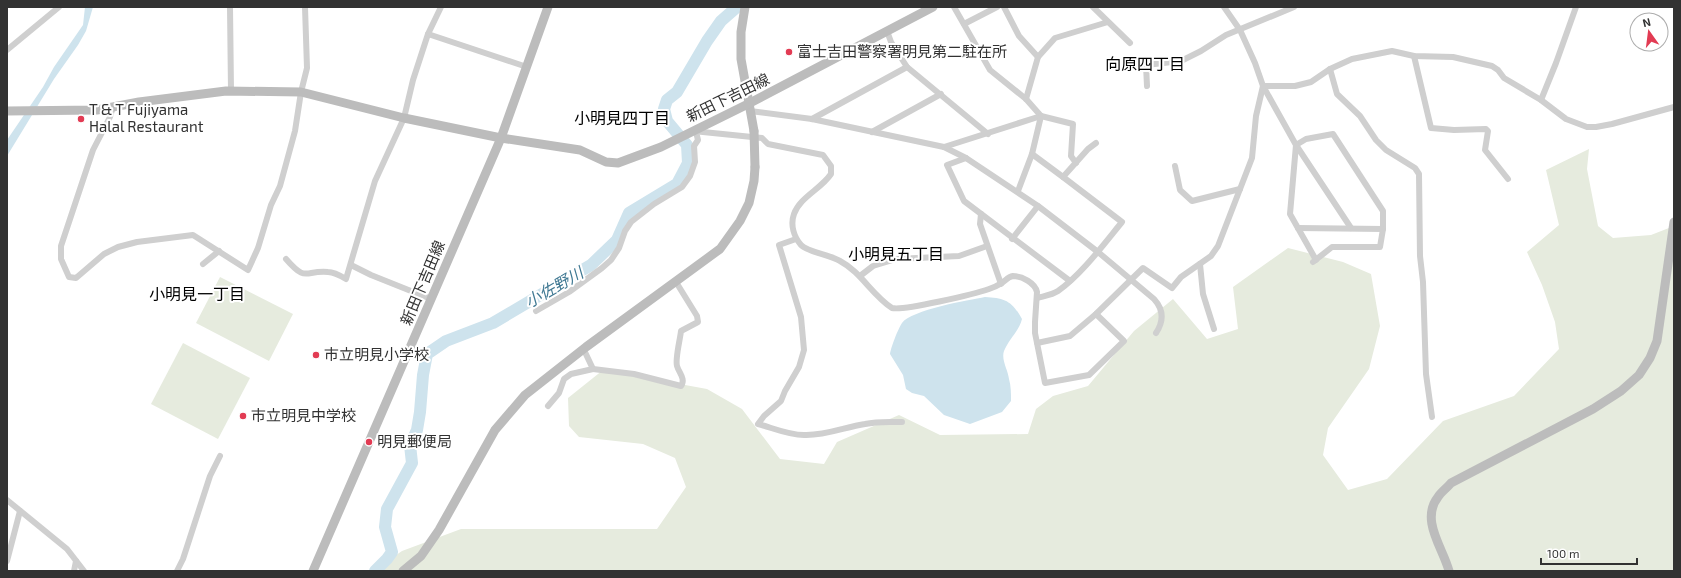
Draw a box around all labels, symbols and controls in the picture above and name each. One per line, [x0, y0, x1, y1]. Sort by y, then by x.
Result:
north arrow [1629, 12, 1669, 52]
text: N [1641, 15, 1652, 29]
place label: 富士吉田警察署明見第二駐在所 [797, 42, 1007, 60]
marker: 富士吉田警察署明見第二駐在所 [784, 47, 794, 57]
district label: 向原四丁目 [1105, 54, 1185, 73]
street label: 新田下吉田線 [683, 69, 772, 125]
place label: T & T Fujiyama Halal Restaurant [89, 100, 204, 135]
district label: 小明見四丁目 [574, 108, 670, 127]
marker: T & T Fujiyama Halal Restaurant [76, 114, 86, 124]
street label: 新田下吉田線 [396, 238, 448, 328]
district label: 小明見五丁目 [848, 244, 944, 263]
water label: 小佐野川 [521, 261, 588, 311]
district label: 小明見一丁目 [149, 284, 245, 303]
place label: 市立明見小学校 [324, 345, 429, 363]
marker: 市立明見小学校 [311, 350, 321, 360]
place label: 市立明見中学校 [251, 406, 356, 424]
marker: 市立明見中学校 [238, 411, 248, 421]
place label: 明見郵便局 [377, 432, 452, 450]
marker: 明見郵便局 [364, 437, 374, 447]
scale bar [1541, 540, 1637, 566]
text: 100 m [1547, 546, 1579, 560]

